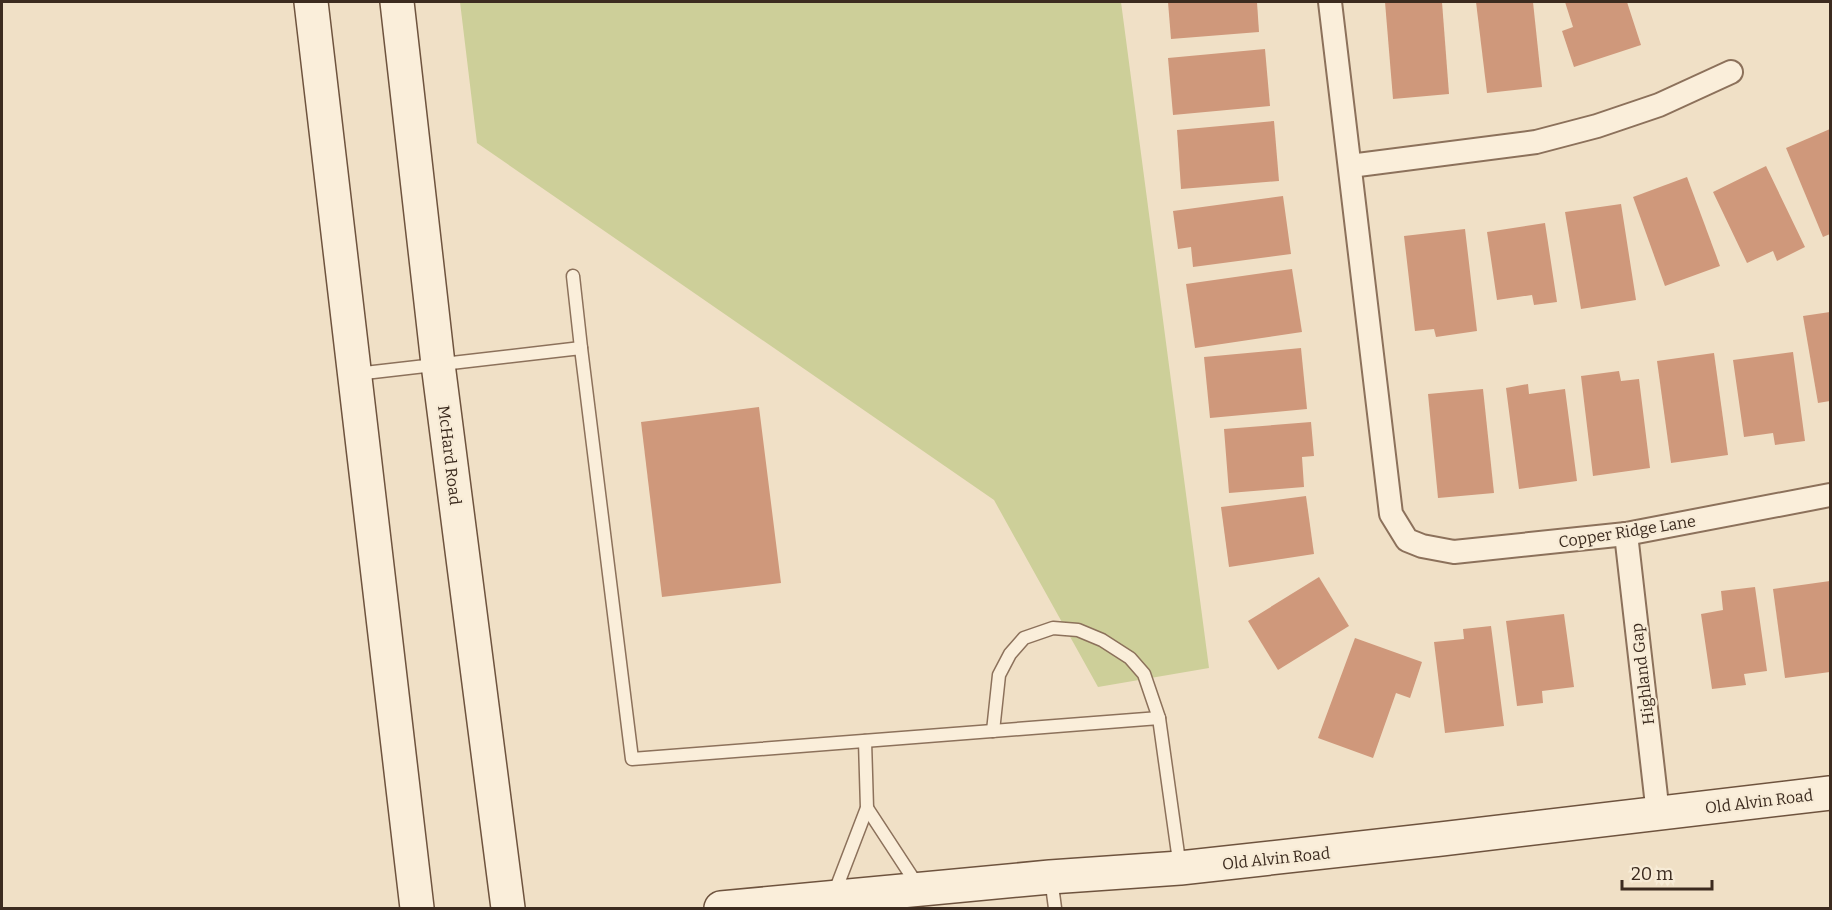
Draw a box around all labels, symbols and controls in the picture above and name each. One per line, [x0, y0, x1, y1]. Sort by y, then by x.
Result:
street label: McHard Road [434, 404, 465, 507]
street label: Copper Ridge Lane [1557, 511, 1697, 552]
street label: Highland Gap [1627, 622, 1658, 726]
street label: Old Alvin Road [1704, 785, 1815, 818]
street label: Old Alvin Road [1221, 843, 1332, 874]
scale bar [1622, 853, 1712, 891]
text: 20 m [1631, 863, 1673, 885]

